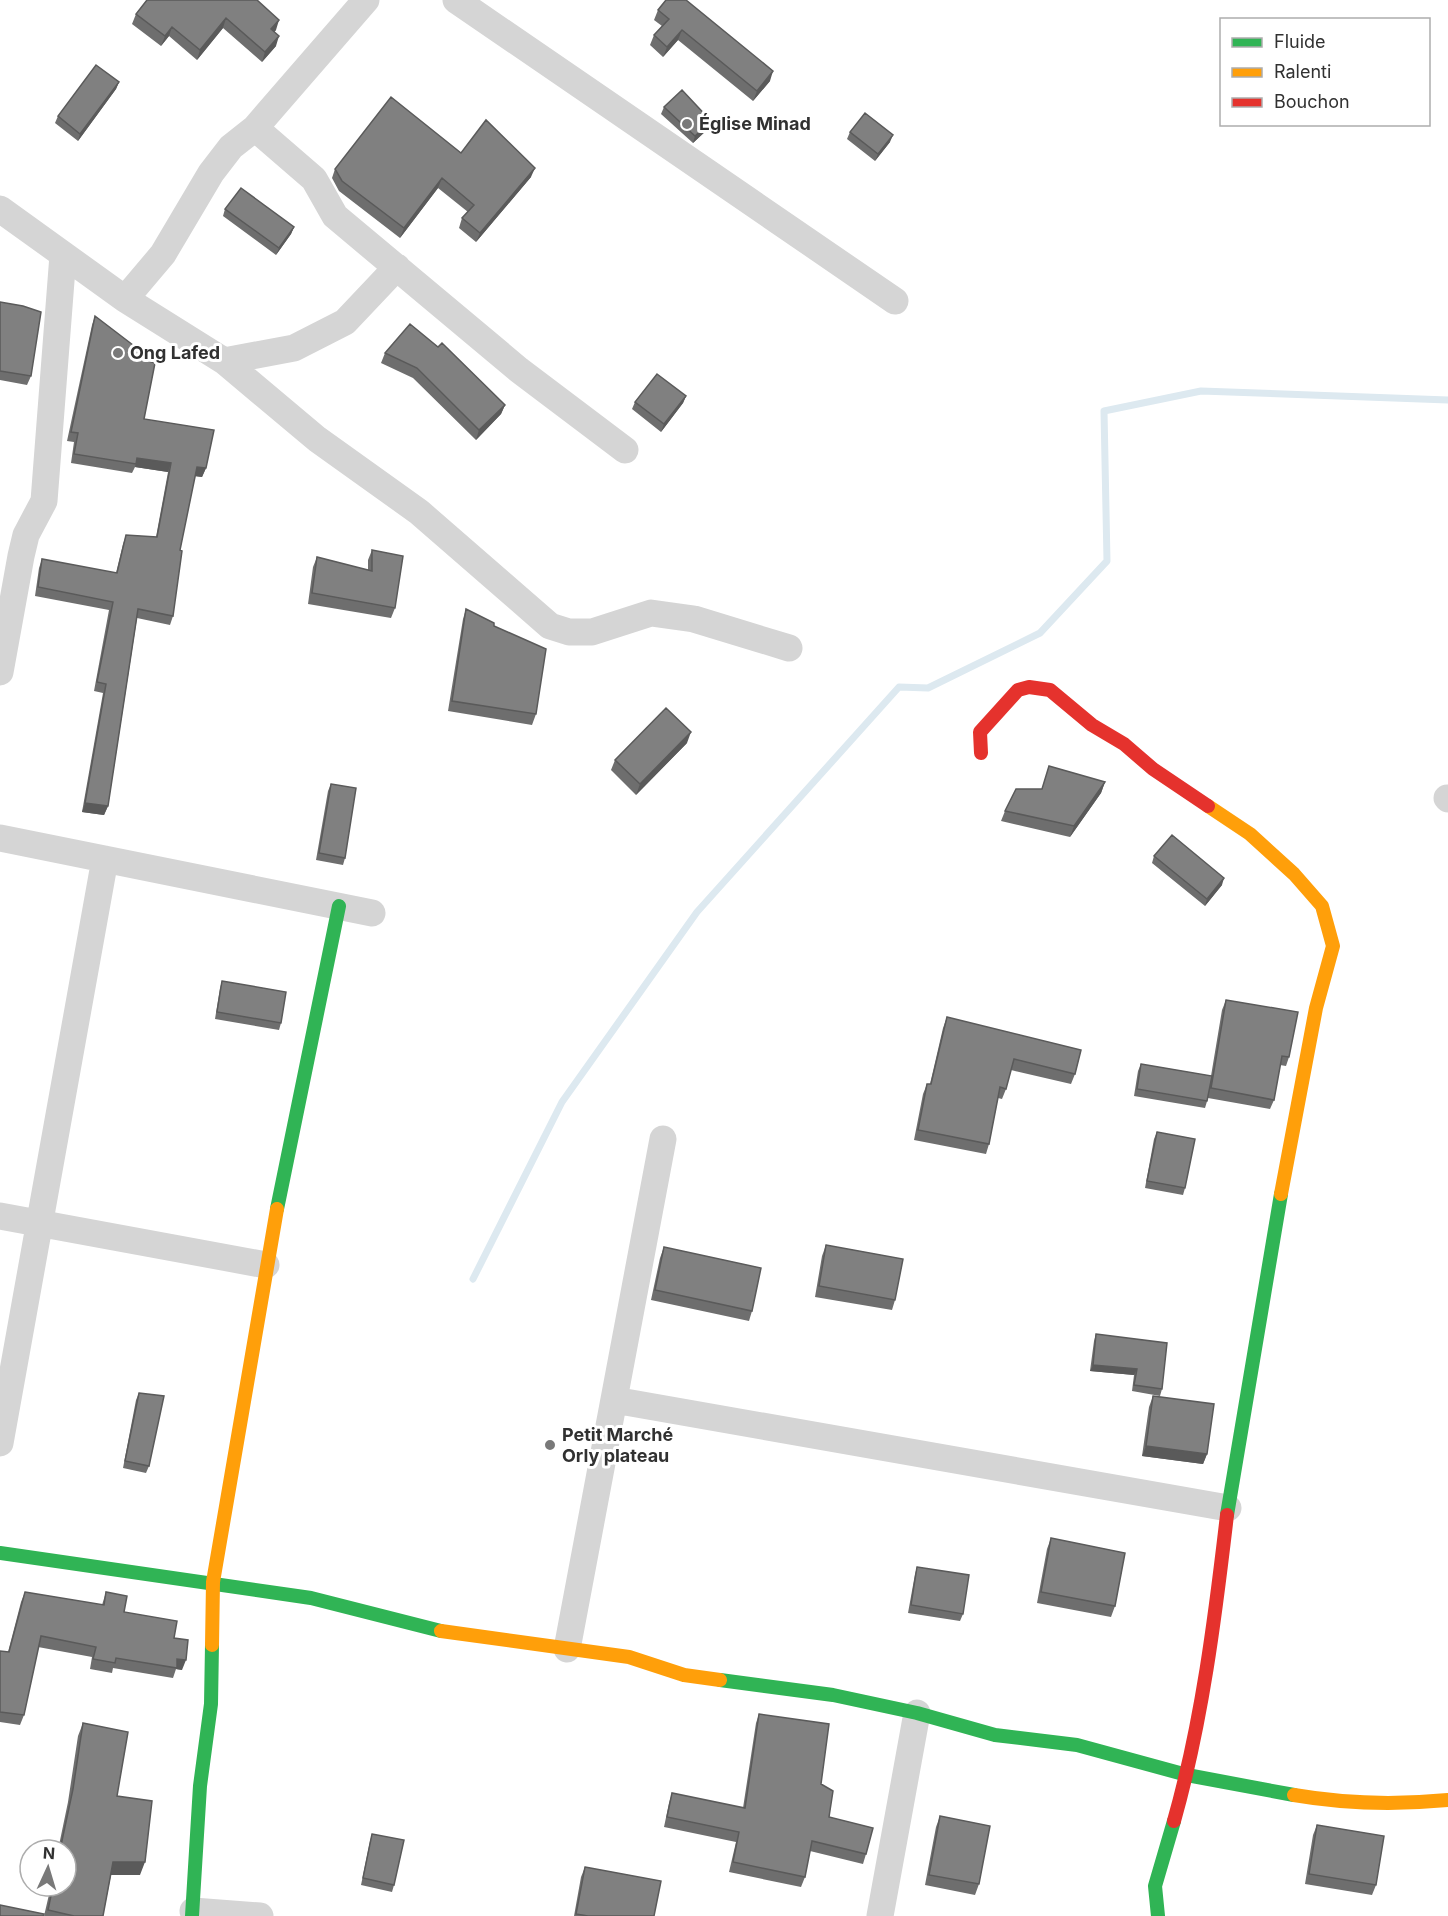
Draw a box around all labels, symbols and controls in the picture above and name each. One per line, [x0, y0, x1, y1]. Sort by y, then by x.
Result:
legend [1220, 18, 1430, 126]
text: Fluide [1274, 31, 1326, 52]
text: Ralenti [1274, 61, 1331, 82]
text: Bouchon [1274, 91, 1350, 112]
place label: Église Minad [699, 113, 811, 134]
marker: Église Minad [680, 117, 694, 131]
place label: Ong Lafed [130, 342, 220, 363]
marker: Ong Lafed [111, 346, 125, 360]
place label: Petit Marché Orly plateau [562, 1424, 673, 1466]
marker: Petit Marché Orly plateau [543, 1438, 557, 1452]
north arrow [18, 1838, 78, 1898]
text: N [42, 1843, 56, 1863]

